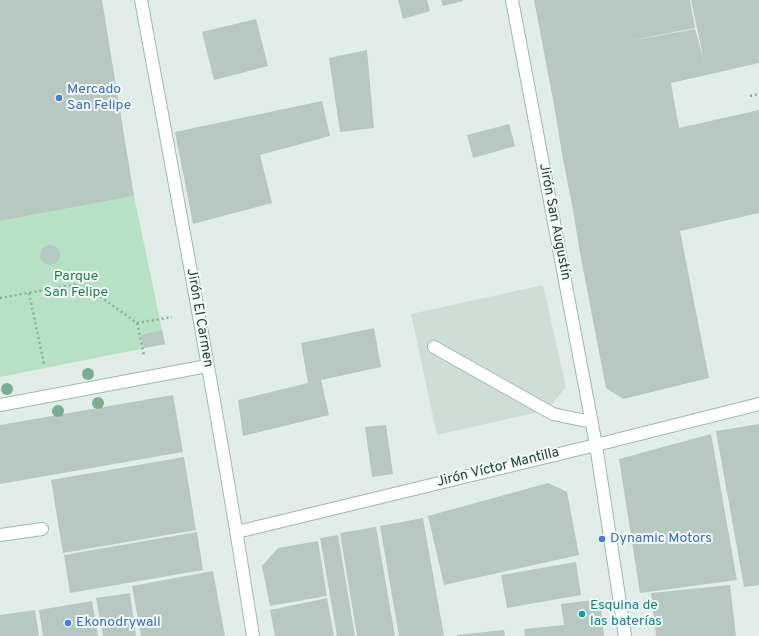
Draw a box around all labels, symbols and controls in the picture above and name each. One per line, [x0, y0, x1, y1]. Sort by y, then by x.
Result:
place label: Mercado San Felipe [67, 82, 131, 114]
marker: Mercado San Felipe [54, 93, 64, 103]
street label: Jirón San Augustín [534, 162, 574, 282]
street label: Jirón El Carmen [182, 267, 216, 369]
park label: Parque San Felipe [44, 269, 108, 302]
street label: Jirón Víctor Mantilla [435, 445, 561, 491]
place label: Dynamic Motors [610, 531, 712, 547]
marker: Dynamic Motors [597, 534, 607, 544]
place label: Esquina de las baterías [590, 598, 662, 630]
marker: Esquina de las baterías [577, 609, 587, 619]
place label: Ekonodrywall [76, 615, 161, 631]
marker: Ekonodrywall [63, 618, 73, 628]

